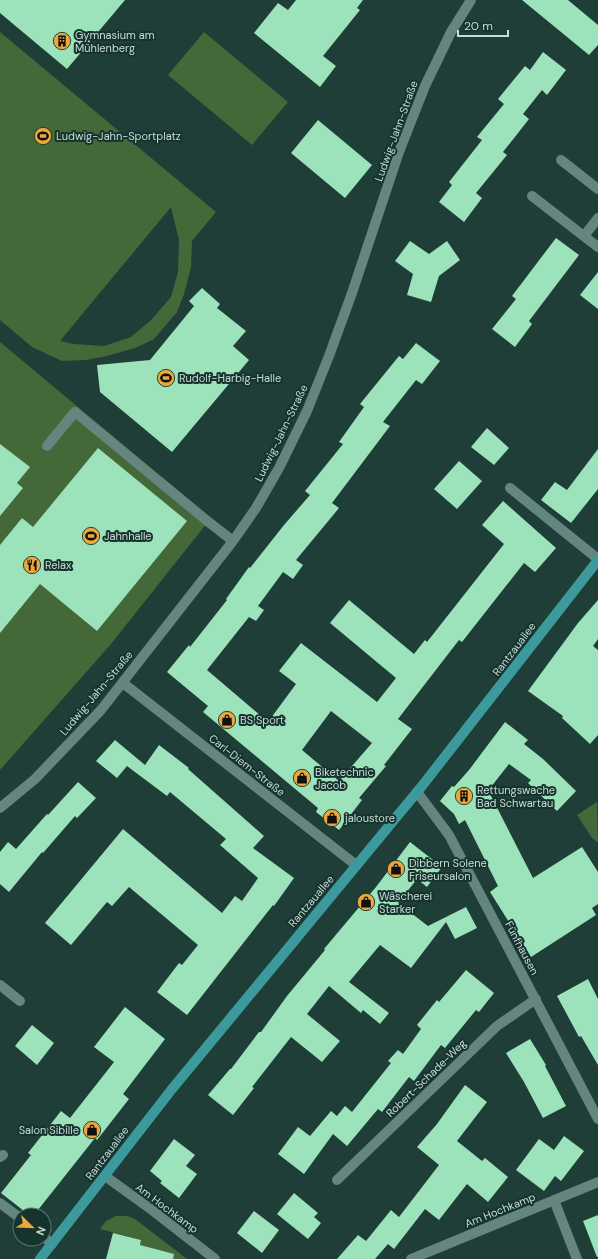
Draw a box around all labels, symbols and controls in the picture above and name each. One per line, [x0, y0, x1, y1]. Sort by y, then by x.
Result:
scale bar [458, 12, 508, 38]
text: 20 m [464, 18, 493, 34]
place label: Gymnasium am Mühlenberg [75, 28, 155, 55]
building icon: Gymnasium am Mühlenberg [52, 31, 72, 51]
street label: Ludwig-Jahn-Straße [371, 79, 421, 183]
sports icon: Ludwig-Jahn-Sportplatz [33, 126, 53, 146]
place label: Ludwig-Jahn-Sportplatz [56, 129, 181, 143]
sports icon: Rudolf-Harbig-Halle [156, 368, 176, 388]
place label: Rudolf-Harbig-Halle [179, 371, 281, 385]
street label: Ludwig-Jahn-Straße [251, 382, 311, 484]
sports icon: Jahnhalle [81, 526, 101, 546]
place label: Jahnhalle [104, 529, 152, 543]
restaurant icon: Relax [22, 555, 42, 575]
place label: Relax [45, 558, 72, 572]
street label: Rantzauallee [489, 619, 539, 679]
street label: Ludwig-Jahn-Straße [56, 648, 136, 738]
shop icon: BS Sport [217, 710, 237, 730]
place label: BS Sport [240, 713, 284, 727]
street label: Carl-Diem-Straße [206, 731, 288, 799]
place label: Biketechnic Jacob [315, 765, 374, 792]
shop icon: Biketechnic Jacob [292, 768, 312, 788]
place label: Rettungswache Bad Schwartau [477, 783, 555, 810]
building icon: Rettungswache Bad Schwartau [454, 786, 474, 806]
shop icon: jaloustore [322, 808, 342, 828]
place label: jaloustore [344, 811, 395, 825]
place label: Dibbern Solene Friseursalon [409, 856, 487, 883]
shop icon: Dibbern Solene Friseursalon [386, 859, 406, 879]
street label: Rantzauallee [285, 872, 337, 930]
place label: Wäscherei Starker [379, 889, 432, 916]
shop icon: Wäscherei Starker [356, 892, 376, 912]
street label: Fünfhausen [502, 919, 542, 977]
street label: Robert-Schade-Weg [383, 1036, 469, 1120]
shop icon: Salon Sibille [82, 1120, 102, 1140]
place label: Salon Sibille [19, 1123, 79, 1137]
street label: Rantzauallee [82, 1123, 132, 1183]
street label: Am Hochkamp [133, 1180, 201, 1236]
street label: Am Hochkamp [463, 1189, 537, 1231]
north arrow [12, 1207, 52, 1247]
text: N [33, 1224, 49, 1237]

